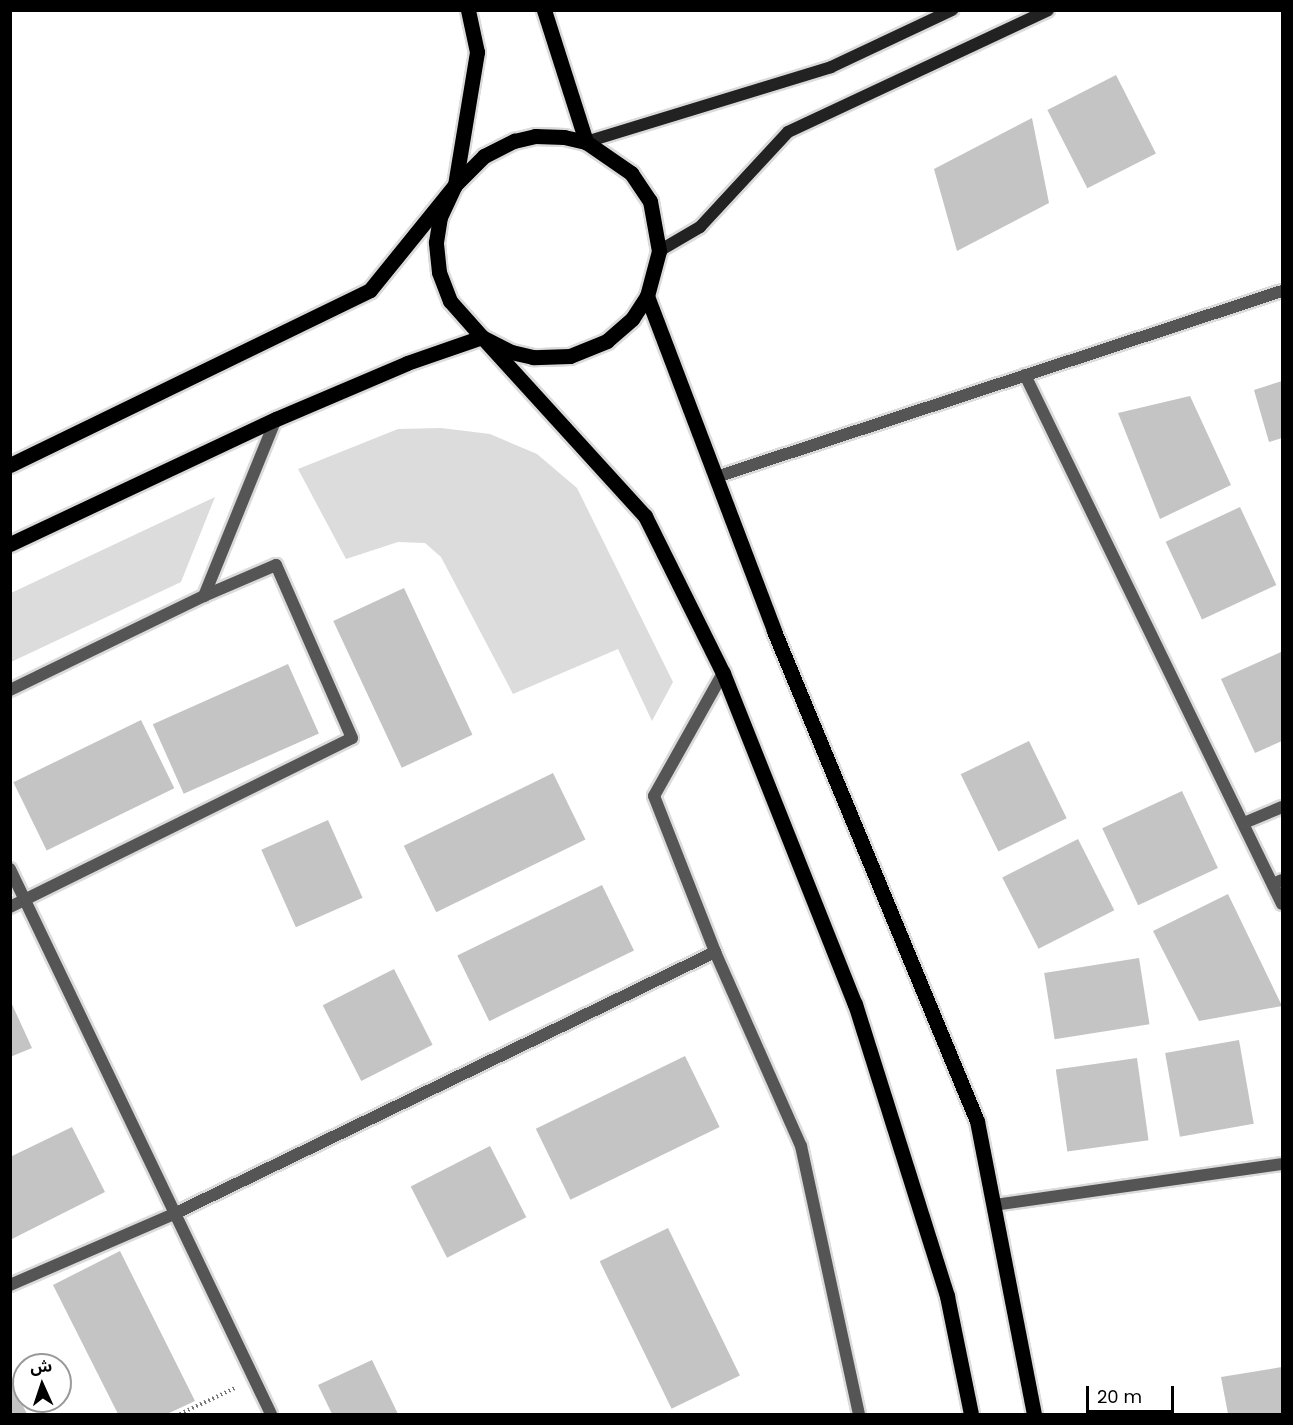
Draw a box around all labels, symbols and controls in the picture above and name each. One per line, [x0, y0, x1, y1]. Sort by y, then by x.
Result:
north arrow [12, 1353, 72, 1413]
text: ش [30, 1354, 53, 1379]
scale bar [1089, 1374, 1178, 1412]
text: 20 m [1097, 1384, 1142, 1409]

